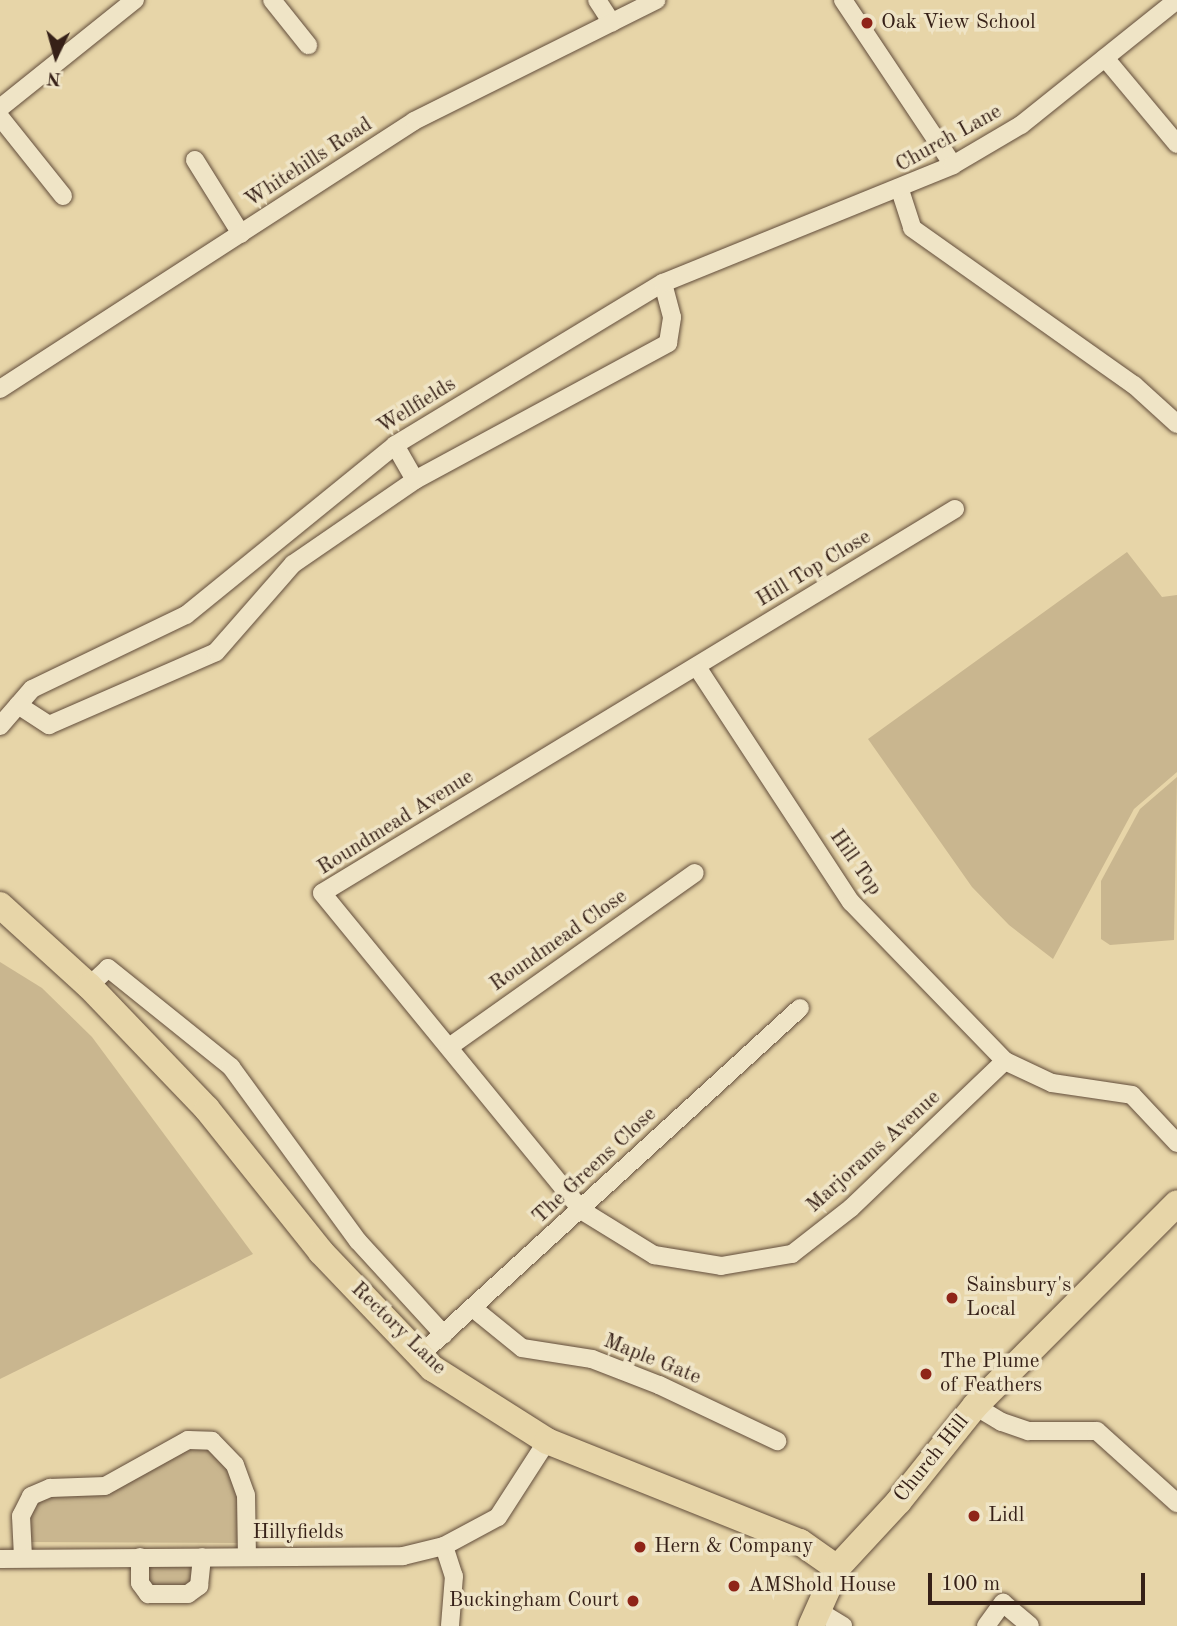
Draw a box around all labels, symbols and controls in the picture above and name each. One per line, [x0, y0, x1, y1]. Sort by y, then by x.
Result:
place label: Oak View School [881, 10, 1036, 36]
marker: Oak View School [859, 15, 875, 31]
north arrow [21, 21, 91, 91]
text: N [46, 67, 62, 88]
street label: Church Lane [892, 100, 1006, 178]
street label: Whitehills Road [241, 112, 377, 214]
street label: Wellfields [373, 372, 461, 440]
street label: Hill Top Close [752, 525, 876, 613]
street label: Roundmead Avenue [313, 765, 479, 881]
street label: Hill Top [823, 825, 887, 901]
street label: Roundmead Close [486, 884, 632, 998]
street label: Marjorams Avenue [802, 1085, 946, 1219]
street label: The Greens Close [528, 1102, 662, 1230]
place label: Sainsbury's Local [966, 1273, 1071, 1323]
street label: Rectory Lane [345, 1277, 451, 1381]
marker: Sainsbury's Local [944, 1290, 960, 1306]
street label: Maple Gate [600, 1329, 704, 1391]
place label: The Plume of Feathers [940, 1349, 1042, 1399]
marker: The Plume of Feathers [918, 1366, 934, 1382]
street label: Church Hill [889, 1410, 975, 1508]
place label: Lidl [988, 1503, 1024, 1529]
marker: Lidl [966, 1508, 982, 1524]
street label: Hillyfields [252, 1520, 344, 1546]
place label: Hern & Company [654, 1534, 813, 1560]
marker: Hern & Company [632, 1539, 648, 1555]
scale bar [932, 1560, 1149, 1604]
place label: AMShold House [748, 1573, 896, 1599]
text: 100 m [941, 1574, 1000, 1595]
marker: AMShold House [726, 1578, 742, 1594]
place label: Buckingham Court [449, 1588, 619, 1614]
marker: Buckingham Court [625, 1593, 641, 1609]

